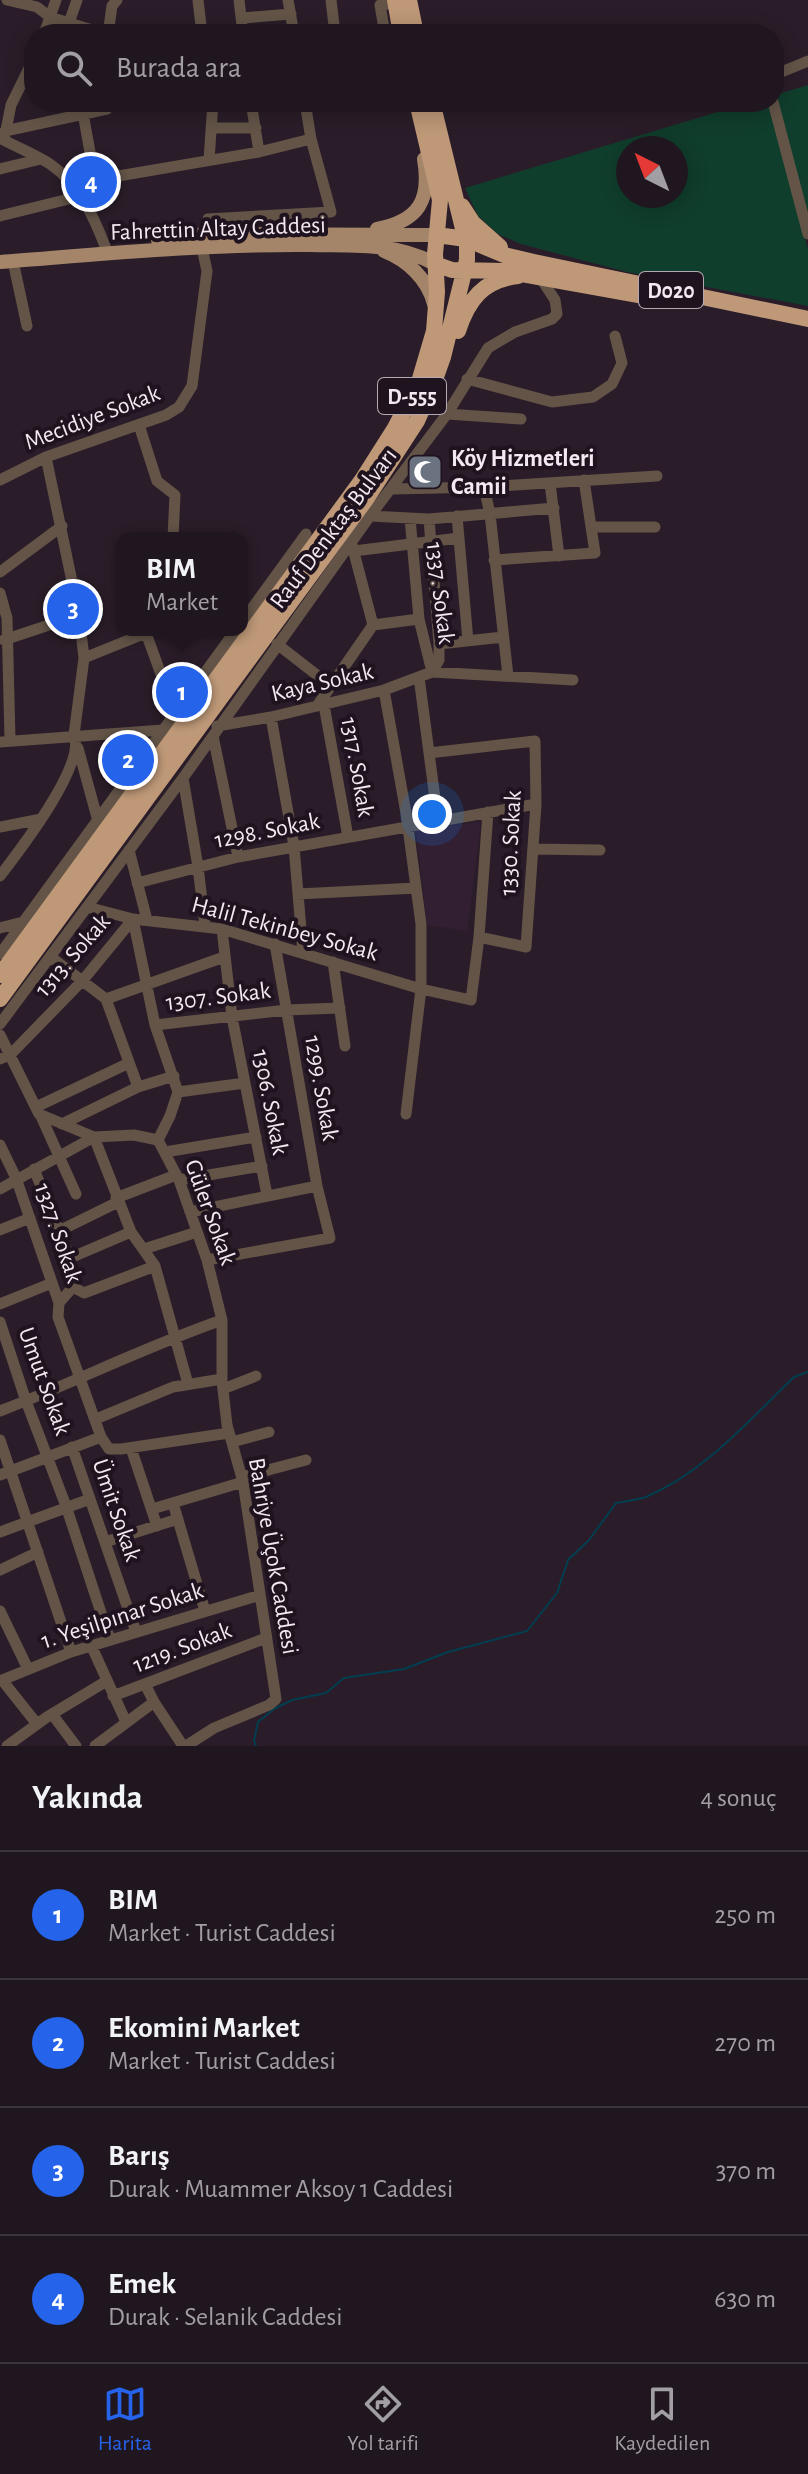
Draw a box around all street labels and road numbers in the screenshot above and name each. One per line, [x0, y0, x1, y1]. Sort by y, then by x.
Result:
street label: Fahrettin Altay Caddesi [110, 213, 326, 245]
road number: D020 [639, 272, 703, 308]
road number: D-555 [378, 378, 446, 414]
street label: Mecidiye Sokak [21, 381, 163, 455]
street label: Rauf Denktaş Bulvarı [266, 444, 402, 613]
street label: 1337. Sokak [422, 541, 458, 646]
street label: Kaya Sokak [269, 660, 375, 706]
street label: 1317. Sokak [336, 715, 378, 819]
street label: 1330. Sokak [496, 790, 526, 896]
street label: 1298. Sokak [213, 809, 322, 853]
street label: Halil Tekinbey Sokak [189, 893, 381, 965]
street label: 1313. Sokak [31, 910, 115, 1002]
street label: 1307. Sokak [164, 979, 272, 1015]
street label: 1299. Sokak [300, 1034, 342, 1143]
street label: 1306. Sokak [248, 1048, 292, 1157]
street label: Güler Sokak [180, 1157, 240, 1268]
street label: 1327. Sokak [30, 1180, 86, 1286]
street label: Umut Sokak [14, 1324, 75, 1438]
street label: Ümit Sokak [87, 1456, 146, 1565]
street label: Bahriye Üçok Caddesi [244, 1456, 303, 1656]
street label: 1. Yeşilpınar Sokak [38, 1578, 206, 1653]
street label: 1219. Sokak [130, 1618, 235, 1678]

